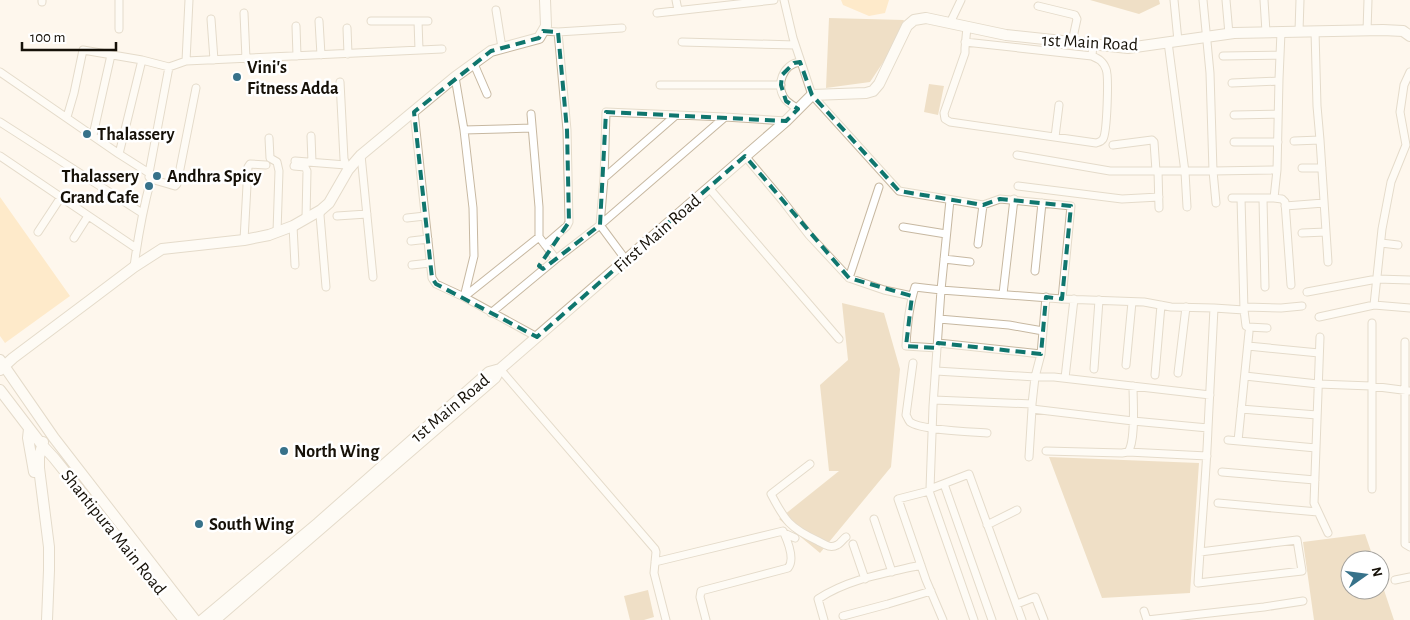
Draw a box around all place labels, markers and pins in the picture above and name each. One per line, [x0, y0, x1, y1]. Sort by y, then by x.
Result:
place label: Vini's Fitness Adda [247, 59, 339, 98]
marker: Vini's Fitness Adda [231, 71, 243, 83]
place label: Thalassery [97, 126, 175, 144]
marker: Thalassery [81, 128, 93, 140]
place label: Thalassery Grand Cafe [60, 168, 140, 207]
place label: Andhra Spicy [167, 168, 263, 186]
marker: Andhra Spicy [151, 170, 163, 182]
marker: Thalassery Grand Cafe [143, 180, 155, 192]
place label: North Wing [294, 443, 380, 461]
marker: North Wing [278, 445, 290, 457]
place label: South Wing [209, 516, 295, 534]
marker: South Wing [193, 518, 205, 530]

